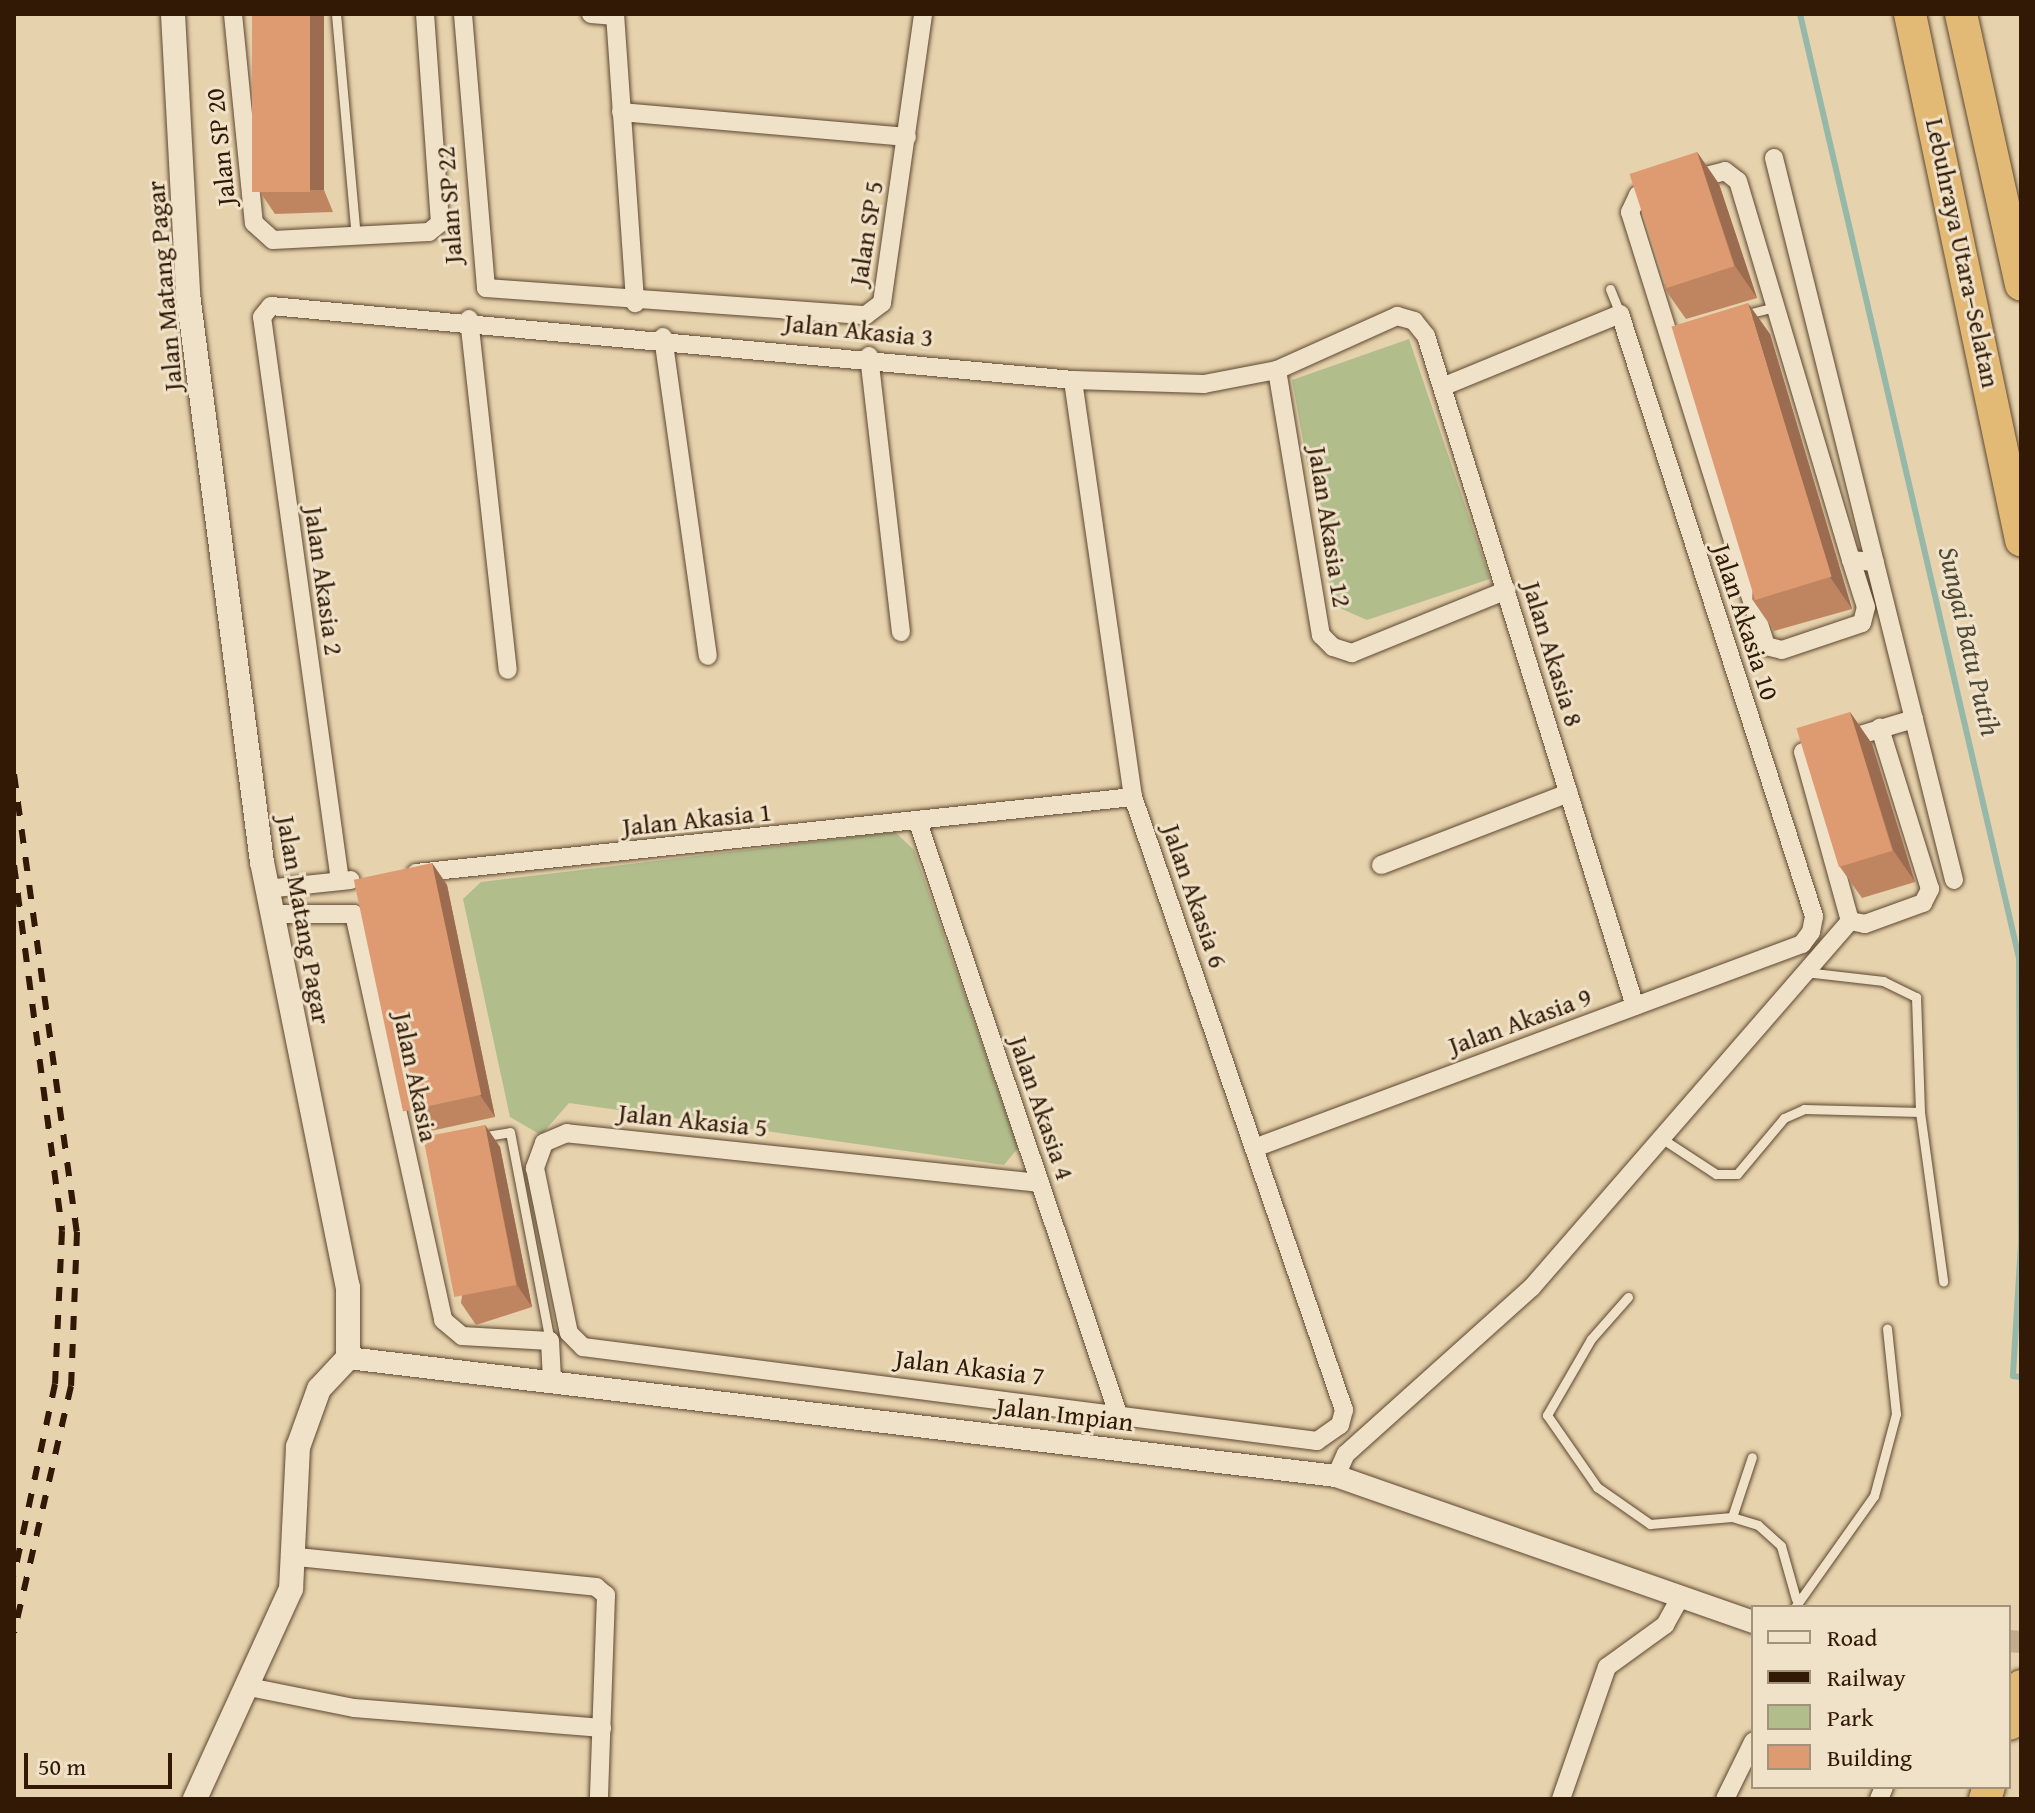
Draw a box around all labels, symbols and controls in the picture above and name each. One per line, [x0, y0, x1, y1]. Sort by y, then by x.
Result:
street label: Jalan SP 20 [198, 87, 242, 207]
street label: Lebuhraya Utara–Selatan [1919, 115, 2007, 391]
street label: Jalan SP 22 [429, 145, 469, 265]
street label: Jalan SP 5 [842, 179, 890, 287]
street label: Jalan Matang Pagar [139, 180, 189, 392]
street label: Jalan Akasia 3 [783, 307, 935, 353]
street label: Jalan Akasia 12 [1302, 444, 1358, 610]
street label: Jalan Akasia 2 [298, 505, 350, 657]
street label: Jalan Akasia 10 [1706, 540, 1786, 704]
water label: Sungai Batu Putih [1932, 543, 2008, 739]
street label: Jalan Akasia 8 [1516, 578, 1590, 730]
street label: Jalan Akasia 1 [621, 796, 773, 842]
street label: Jalan Matang Pagar [270, 813, 338, 1027]
street label: Jalan Akasia 6 [1156, 820, 1234, 972]
street label: Jalan Akasia 9 [1444, 981, 1596, 1061]
street label: Jalan Akasia [387, 1009, 445, 1145]
street label: Jalan Akasia 4 [1003, 1032, 1081, 1184]
street label: Jalan Akasia 5 [617, 1097, 769, 1143]
street label: Jalan Akasia 7 [894, 1342, 1046, 1392]
street label: Jalan Impian [995, 1390, 1135, 1438]
legend [1751, 1605, 2011, 1789]
text: Road [1827, 1620, 1877, 1655]
text: Railway [1827, 1660, 1906, 1695]
text: Park [1827, 1700, 1873, 1735]
scale bar [28, 1737, 176, 1787]
text: Building [1827, 1740, 1912, 1775]
text: 50 m [38, 1749, 86, 1784]

